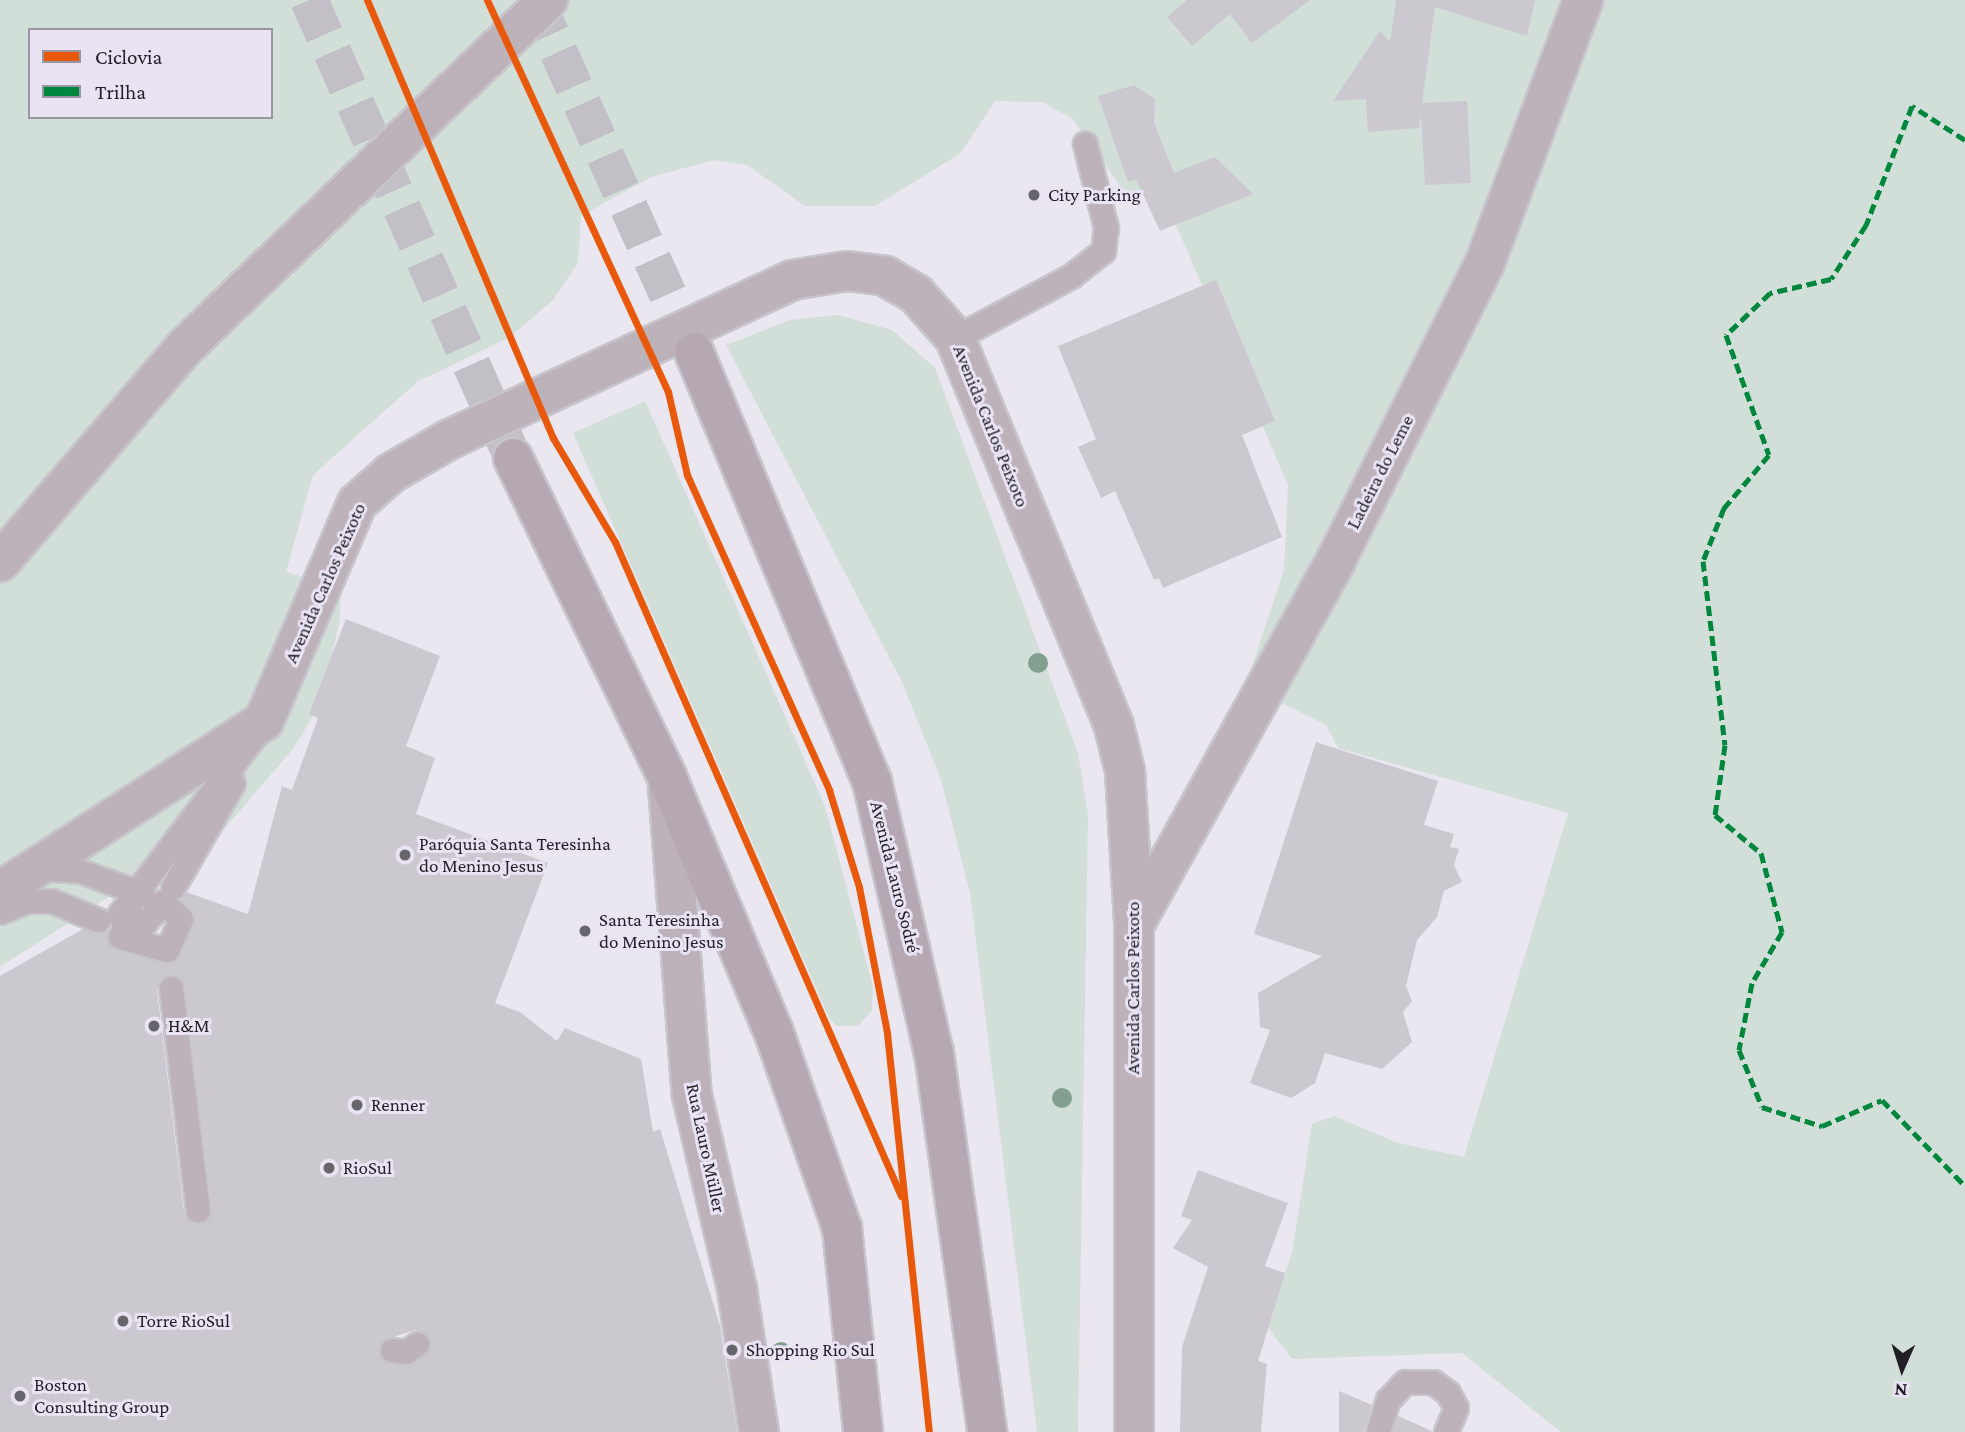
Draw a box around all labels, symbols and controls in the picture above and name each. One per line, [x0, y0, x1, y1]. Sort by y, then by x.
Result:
legend [28, 28, 273, 119]
text: Ciclovia [95, 45, 162, 69]
text: Trilha [95, 80, 146, 104]
place label: City Parking [1048, 184, 1141, 206]
marker: City Parking [1026, 187, 1042, 203]
street label: Avenida Carlos Peixoto [948, 342, 1034, 510]
street label: Ladeira do Leme [1342, 411, 1418, 533]
street label: Avenida Carlos Peixoto [279, 499, 371, 667]
street label: Avenida Lauro Sodré [865, 799, 925, 955]
place label: Paróquia Santa Teresinha do Menino Jesus [419, 833, 611, 877]
marker: Paróquia Santa Teresinha do Menino Jesus [397, 847, 413, 863]
street label: Avenida Carlos Peixoto [1122, 902, 1144, 1074]
place label: Santa Teresinha do Menino Jesus [599, 909, 723, 953]
marker: Santa Teresinha do Menino Jesus [577, 923, 593, 939]
place label: H&M [168, 1015, 209, 1037]
marker: H&M [146, 1018, 162, 1034]
street label: Rua Lauro Müller [681, 1081, 731, 1215]
place label: Renner [371, 1094, 425, 1116]
marker: Renner [349, 1097, 365, 1113]
place label: RioSul [343, 1157, 392, 1179]
marker: RioSul [321, 1160, 337, 1176]
place label: Torre RioSul [137, 1310, 230, 1332]
marker: Torre RioSul [115, 1313, 131, 1329]
north arrow [1867, 1334, 1937, 1404]
place label: Shopping Rio Sul [746, 1339, 875, 1361]
marker: Shopping Rio Sul [724, 1342, 740, 1358]
place label: Boston Consulting Group [34, 1374, 169, 1418]
text: N [1894, 1380, 1908, 1401]
marker: Boston Consulting Group [12, 1388, 28, 1404]

